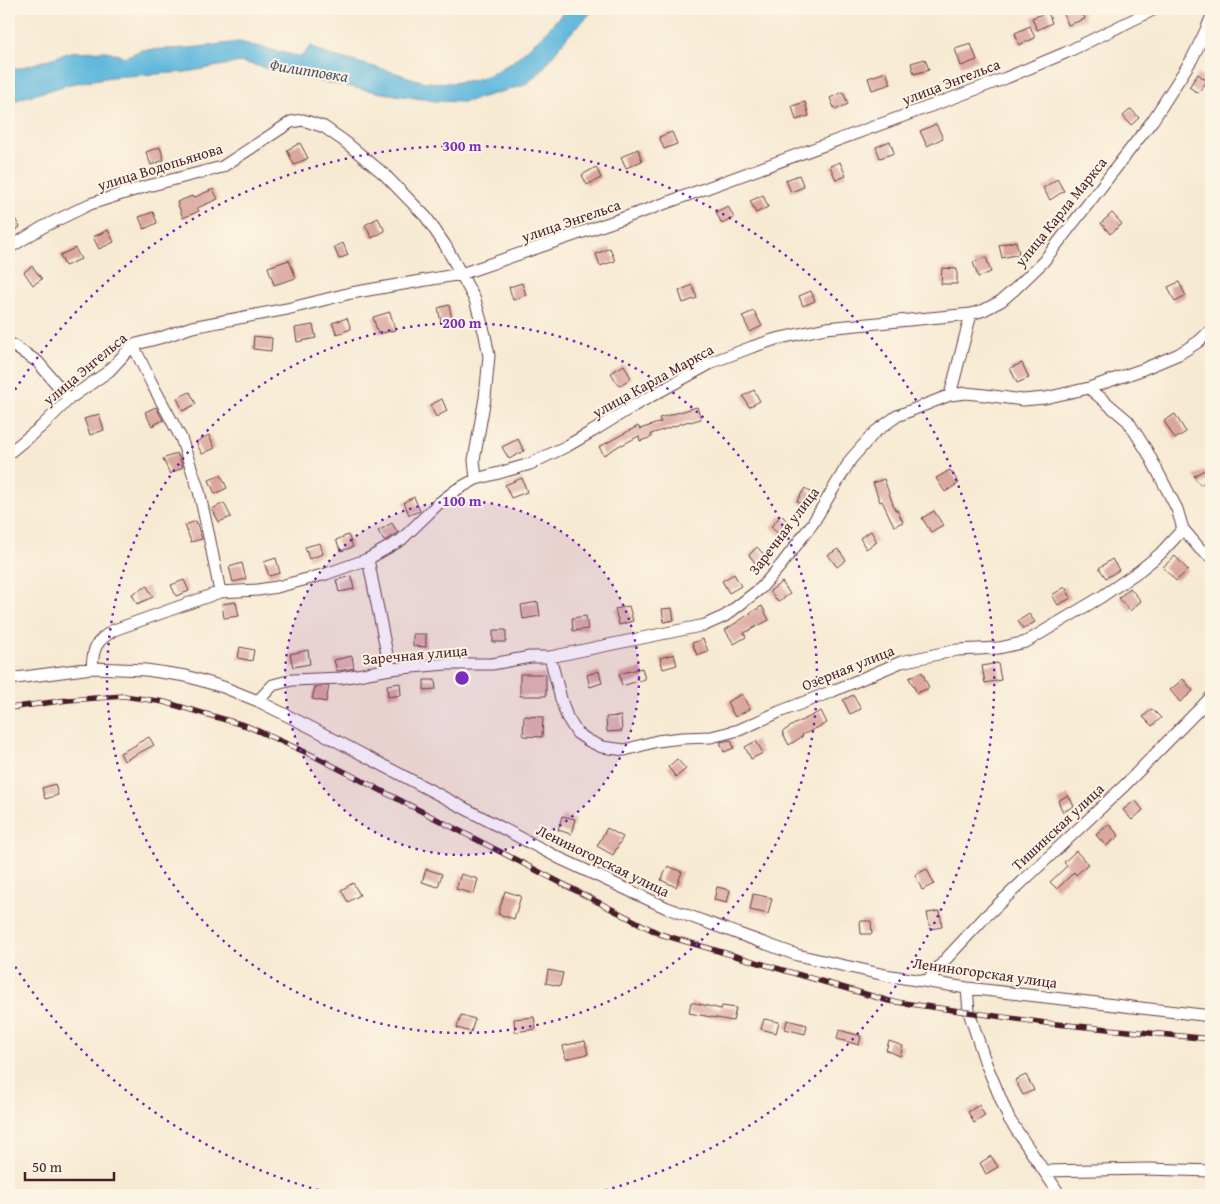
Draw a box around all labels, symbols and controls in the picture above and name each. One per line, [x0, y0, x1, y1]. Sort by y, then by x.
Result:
water label: Филипповка [268, 52, 351, 88]
street label: улица Энгельса [898, 53, 1004, 110]
text: 300 m [442, 135, 482, 156]
street label: улица Водопьянова [94, 137, 226, 196]
street label: улица Карла Маркса [1009, 152, 1112, 272]
street label: улица Энгельса [517, 193, 624, 248]
text: 200 m [442, 312, 482, 333]
street label: улица Энгельса [37, 327, 132, 411]
street label: улица Карла Маркса [587, 338, 718, 423]
street label: Заречная улица [744, 482, 824, 579]
text: 100 m [442, 490, 482, 511]
street label: Заречная улица [362, 639, 469, 670]
street label: Озерная улица [798, 639, 898, 696]
centre of rings [453, 669, 471, 687]
street label: Тишинская улица [1007, 778, 1109, 875]
street label: Лениногорская улица [533, 819, 674, 902]
street label: Лениногорская улица [911, 952, 1060, 993]
scale bar [25, 1149, 114, 1181]
text: 50 m [32, 1156, 63, 1177]

